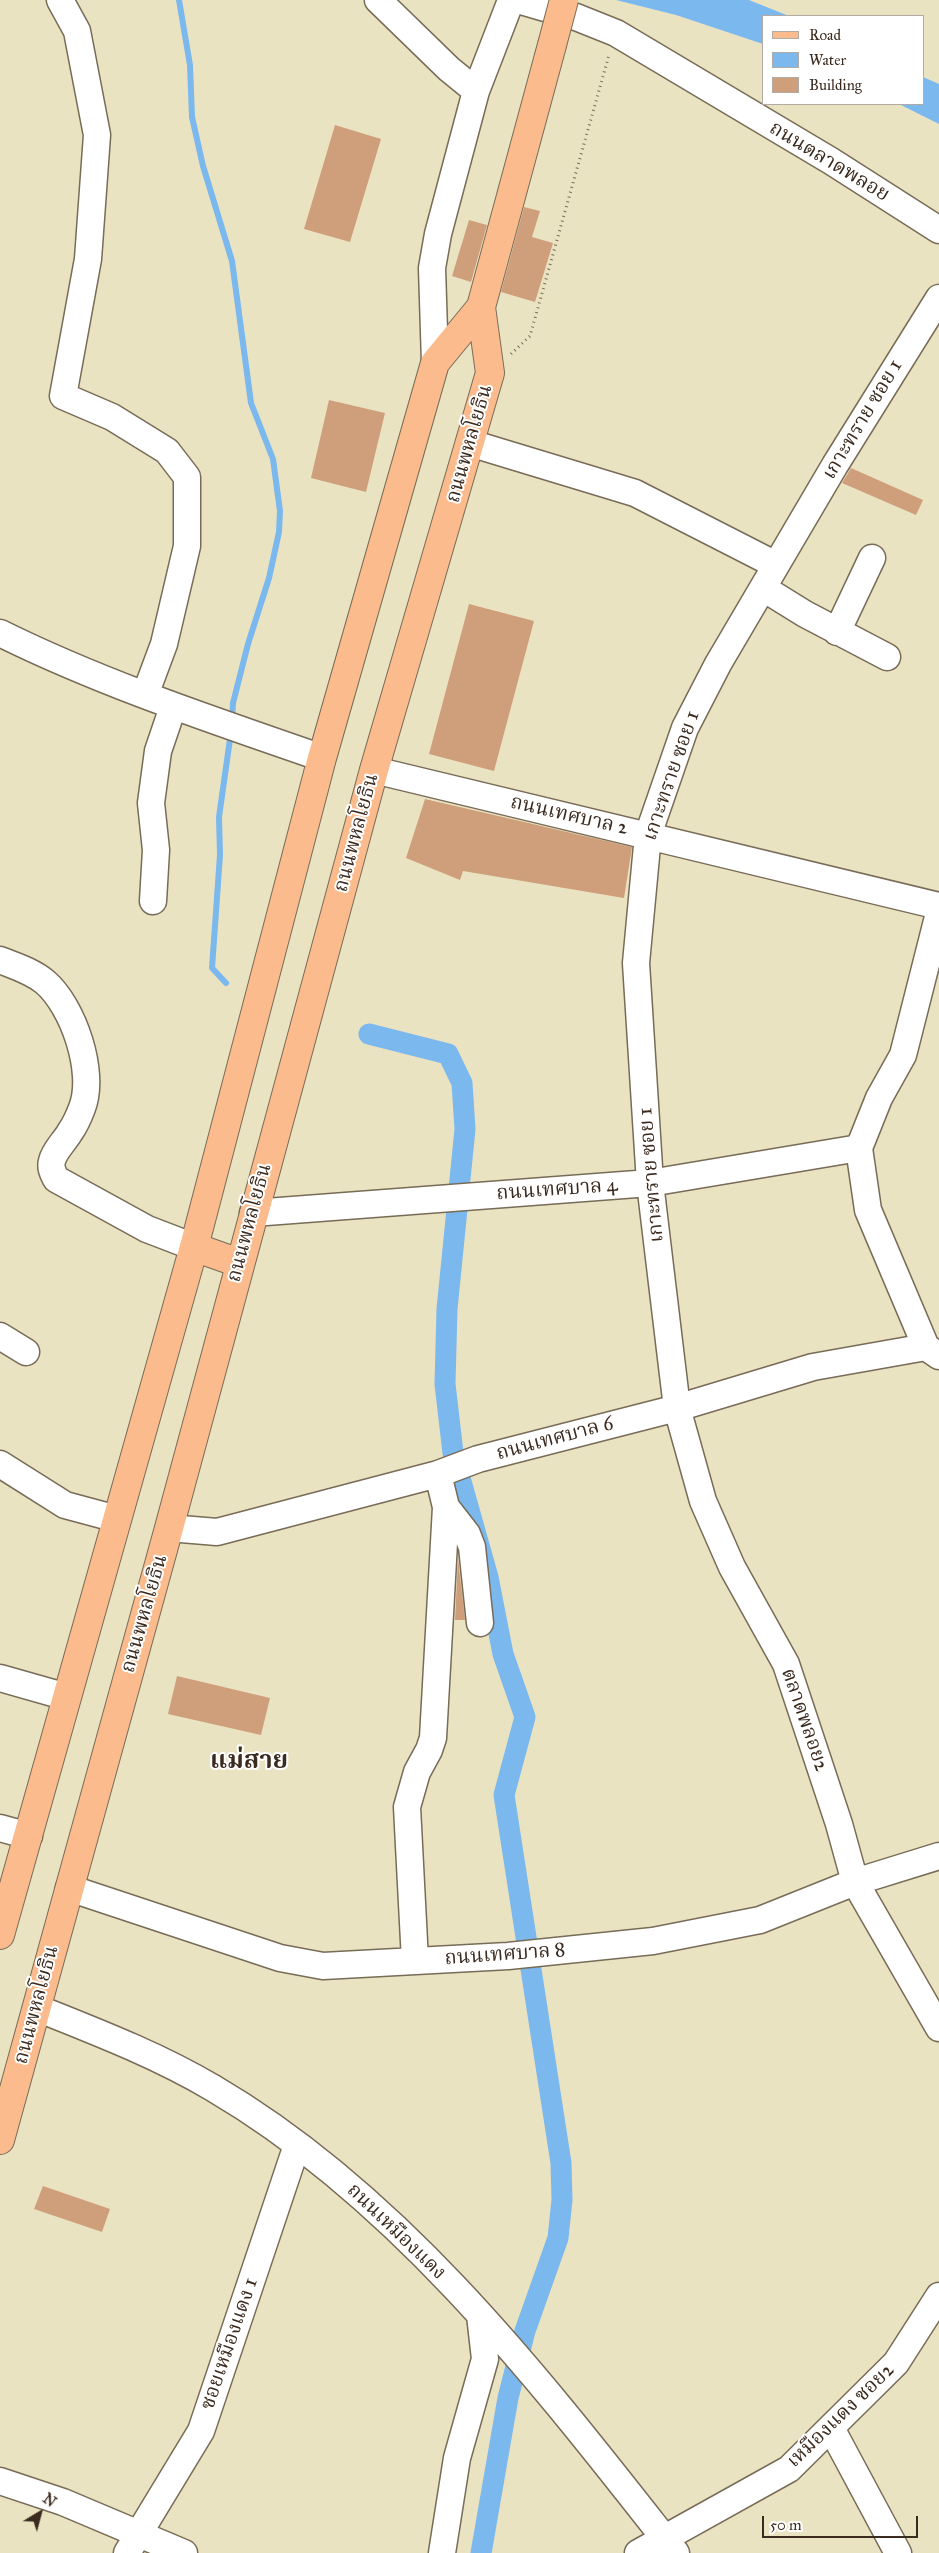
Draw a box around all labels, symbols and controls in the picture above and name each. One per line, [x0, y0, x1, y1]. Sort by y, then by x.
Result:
legend [762, 15, 924, 105]
text: Road [809, 26, 841, 44]
text: Water [809, 51, 846, 69]
text: Building [809, 76, 862, 94]
street label: ถนนตลาดพลอย [765, 117, 893, 207]
street label: เกาะทราย ซอย 1 [818, 356, 908, 484]
street label: ถนนพหลโยธิน [442, 382, 498, 506]
street label: เกาะทราย ซอย 1 [639, 708, 705, 844]
street label: ถนนพหลโยธิน [330, 771, 384, 895]
street label: ถนนเทศบาล 2 [508, 791, 630, 841]
street label: เกาะทราย ซอย 1 [634, 1107, 670, 1243]
street label: ถนนพหลโยธิน [223, 1161, 277, 1285]
street label: ถนนเทศบาล 4 [496, 1174, 618, 1206]
street label: ถนนเทศบาล 6 [494, 1412, 616, 1466]
street label: ถนนพหลโยธิน [117, 1552, 173, 1676]
street label: ตลาดพลอย2 [775, 1665, 833, 1775]
district label: แม่สาย [210, 1747, 288, 1777]
street label: ถนนเทศบาล 8 [444, 1939, 566, 1971]
street label: ถนนพหลโยธิน [10, 1943, 64, 2067]
street label: ถนนเหมืองแดง [341, 2179, 451, 2285]
street label: ซอยเหมืองแดง 1 [196, 2275, 264, 2413]
street label: เหมืองแดง ซอย2 [782, 2359, 900, 2473]
north arrow [15, 2488, 65, 2538]
text: N [39, 2490, 59, 2511]
scale bar [764, 2506, 920, 2538]
text: 50 m [770, 2516, 802, 2534]

